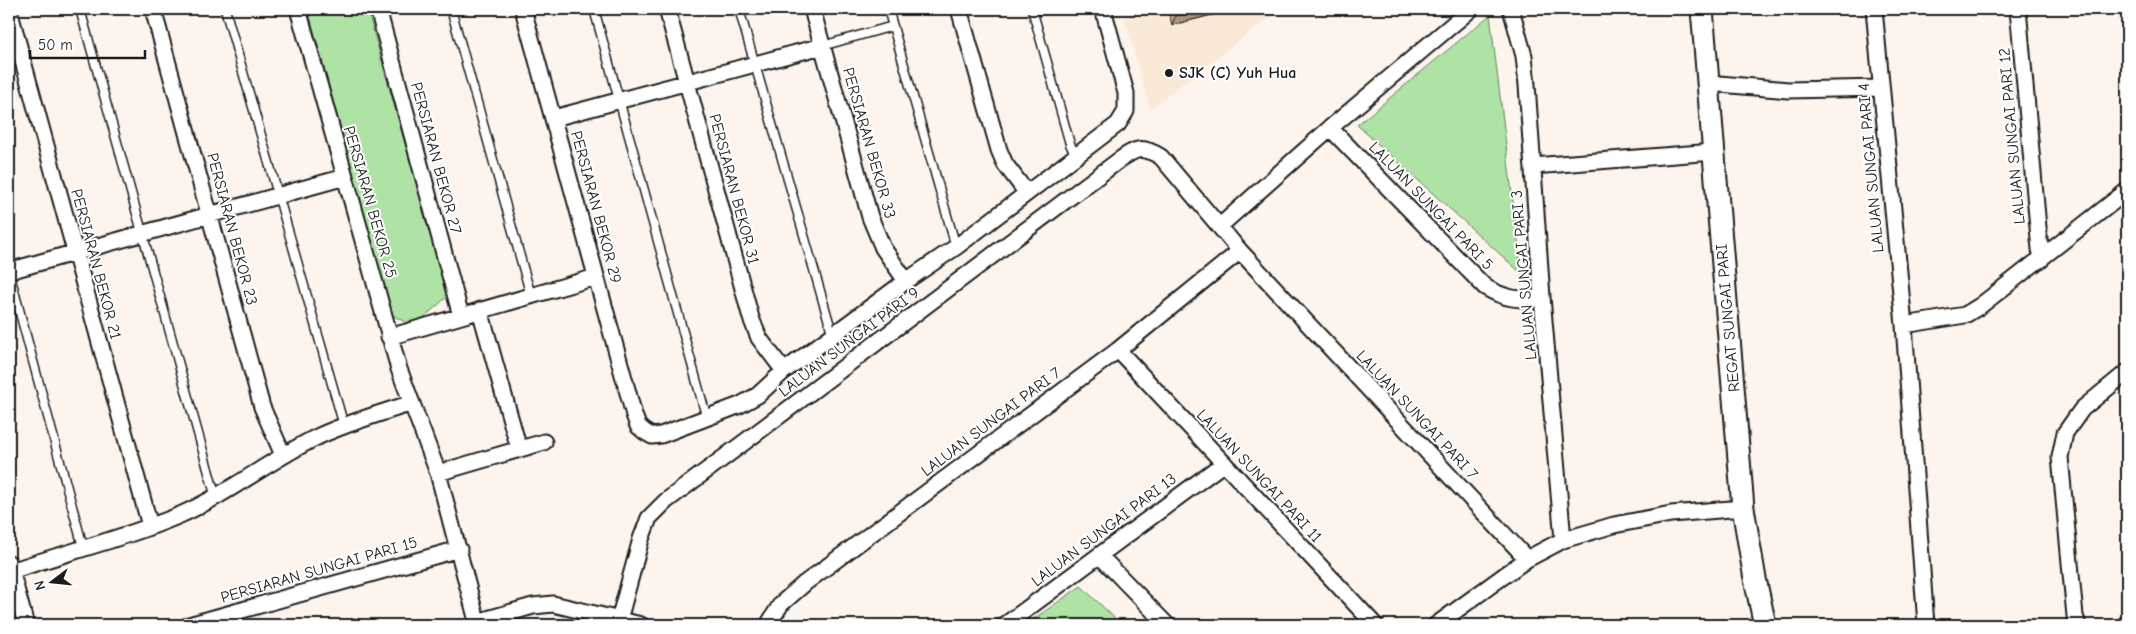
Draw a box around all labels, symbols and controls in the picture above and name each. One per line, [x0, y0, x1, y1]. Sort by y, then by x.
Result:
scale bar [30, 28, 145, 60]
text: 50 m [38, 36, 73, 54]
street label: LALUAN SUNGAI PARI 12 [1995, 47, 2029, 225]
place label: SJK (C) Yuh Hua [1179, 64, 1296, 82]
street label: PERSIARAN BEKOR 33 [839, 65, 899, 221]
marker: SJK (C) Yuh Hua [1163, 67, 1175, 79]
street label: PERSIARAN BEKOR 27 [407, 80, 465, 236]
street label: LALUAN SUNGAI PARI 4 [1855, 82, 1887, 254]
street label: PERSIARAN BEKOR 31 [705, 112, 763, 266]
street label: PERSIARAN BEKOR 25 [340, 124, 400, 280]
street label: PERSIARAN BEKOR 29 [567, 129, 625, 285]
street label: LALUAN SUNGAI PARI 5 [1365, 138, 1497, 274]
street label: PERSIARAN BEKOR 23 [203, 151, 261, 307]
street label: PERSIARAN BEKOR 21 [67, 187, 125, 341]
street label: LALUAN SUNGAI PARI 3 [1508, 189, 1540, 361]
street label: REGAT SUNGAI PARI [1713, 243, 1743, 393]
street label: LALUAN SUNGAI PARI 9 [775, 283, 923, 401]
street label: LALUAN SUNGAI PARI 7 [1352, 347, 1482, 484]
street label: LALUAN SUNGAI PARI 7 [918, 363, 1065, 480]
street label: LALUAN SUNGAI PARI 11 [1193, 406, 1325, 546]
street label: LALUAN SUNGAI PARI 13 [1028, 470, 1180, 590]
street label: PERSIARAN SUNGAI PARI 15 [219, 533, 419, 607]
north arrow [28, 556, 78, 606]
text: N [31, 579, 49, 592]

